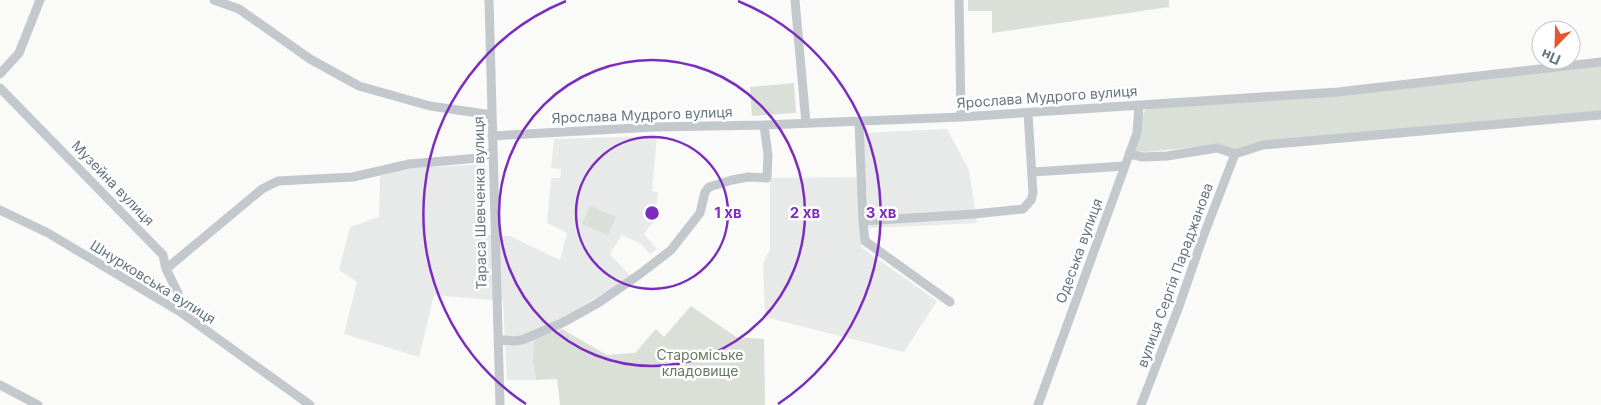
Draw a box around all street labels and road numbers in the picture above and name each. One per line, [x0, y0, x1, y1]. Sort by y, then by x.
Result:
street label: Ярослава Мудрого вулиця [956, 82, 1138, 111]
street label: Ярослава Мудрого вулиця [551, 103, 733, 126]
street label: Тараса Шевченка вулиця [469, 116, 490, 290]
street label: Музейна вулиця [69, 137, 158, 229]
street label: вулиця Сергія Параджанова [1133, 180, 1216, 369]
street label: Одеська вулиця [1052, 196, 1105, 306]
street label: Шнурковська вулиця [87, 236, 219, 327]

